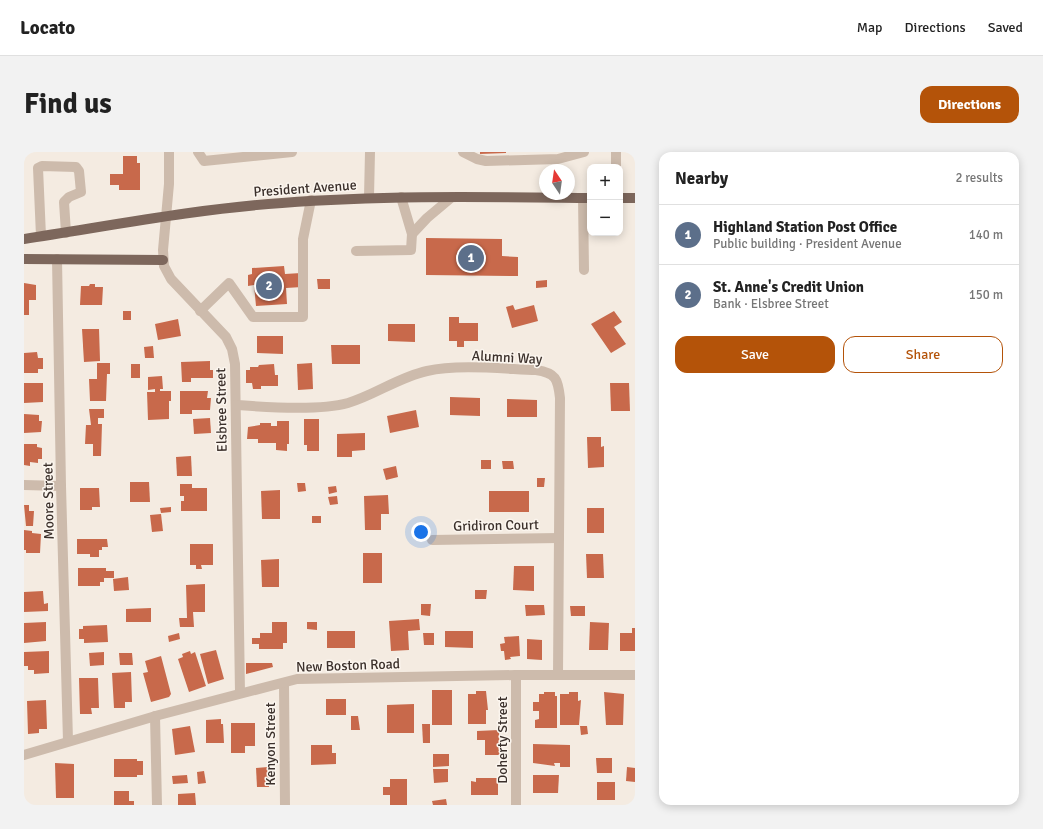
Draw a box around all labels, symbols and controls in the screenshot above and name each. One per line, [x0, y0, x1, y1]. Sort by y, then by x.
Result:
text: Locato [20, 16, 75, 40]
text: Map [857, 19, 883, 36]
text: Directions [905, 19, 966, 36]
text: Saved [988, 19, 1023, 36]
button: Directions [920, 86, 1019, 123]
text: Find us [24, 87, 112, 121]
north arrow [539, 164, 575, 200]
map controls [587, 164, 623, 236]
button: + [587, 164, 623, 200]
text: Nearby [675, 168, 728, 189]
text: 2 results [955, 170, 1003, 186]
street label: President Avenue [253, 176, 357, 201]
button: − [587, 200, 623, 236]
text: Highland Station Post Office [713, 218, 897, 236]
text: 1 [684, 227, 692, 243]
text: 140 m [969, 227, 1003, 243]
text: Public building · President Avenue [713, 236, 902, 252]
pin: 1 [458, 243, 484, 273]
pin: 2 [256, 271, 282, 301]
text: St. Anne's Credit Union [713, 278, 864, 296]
text: 2 [684, 287, 692, 303]
text: 150 m [969, 287, 1003, 303]
text: Bank · Elsbree Street [713, 296, 829, 312]
button: Save [675, 336, 835, 373]
button: Share [843, 336, 1003, 373]
street label: Alumni Way [471, 347, 543, 368]
street label: Elsbree Street [212, 368, 231, 452]
street label: Moore Street [39, 462, 58, 540]
street label: Gridiron Court [453, 516, 539, 535]
your location [411, 522, 431, 542]
street label: New Boston Road [296, 655, 400, 676]
street label: Doherty Street [494, 696, 511, 784]
street label: Kenyon Street [262, 702, 279, 786]

